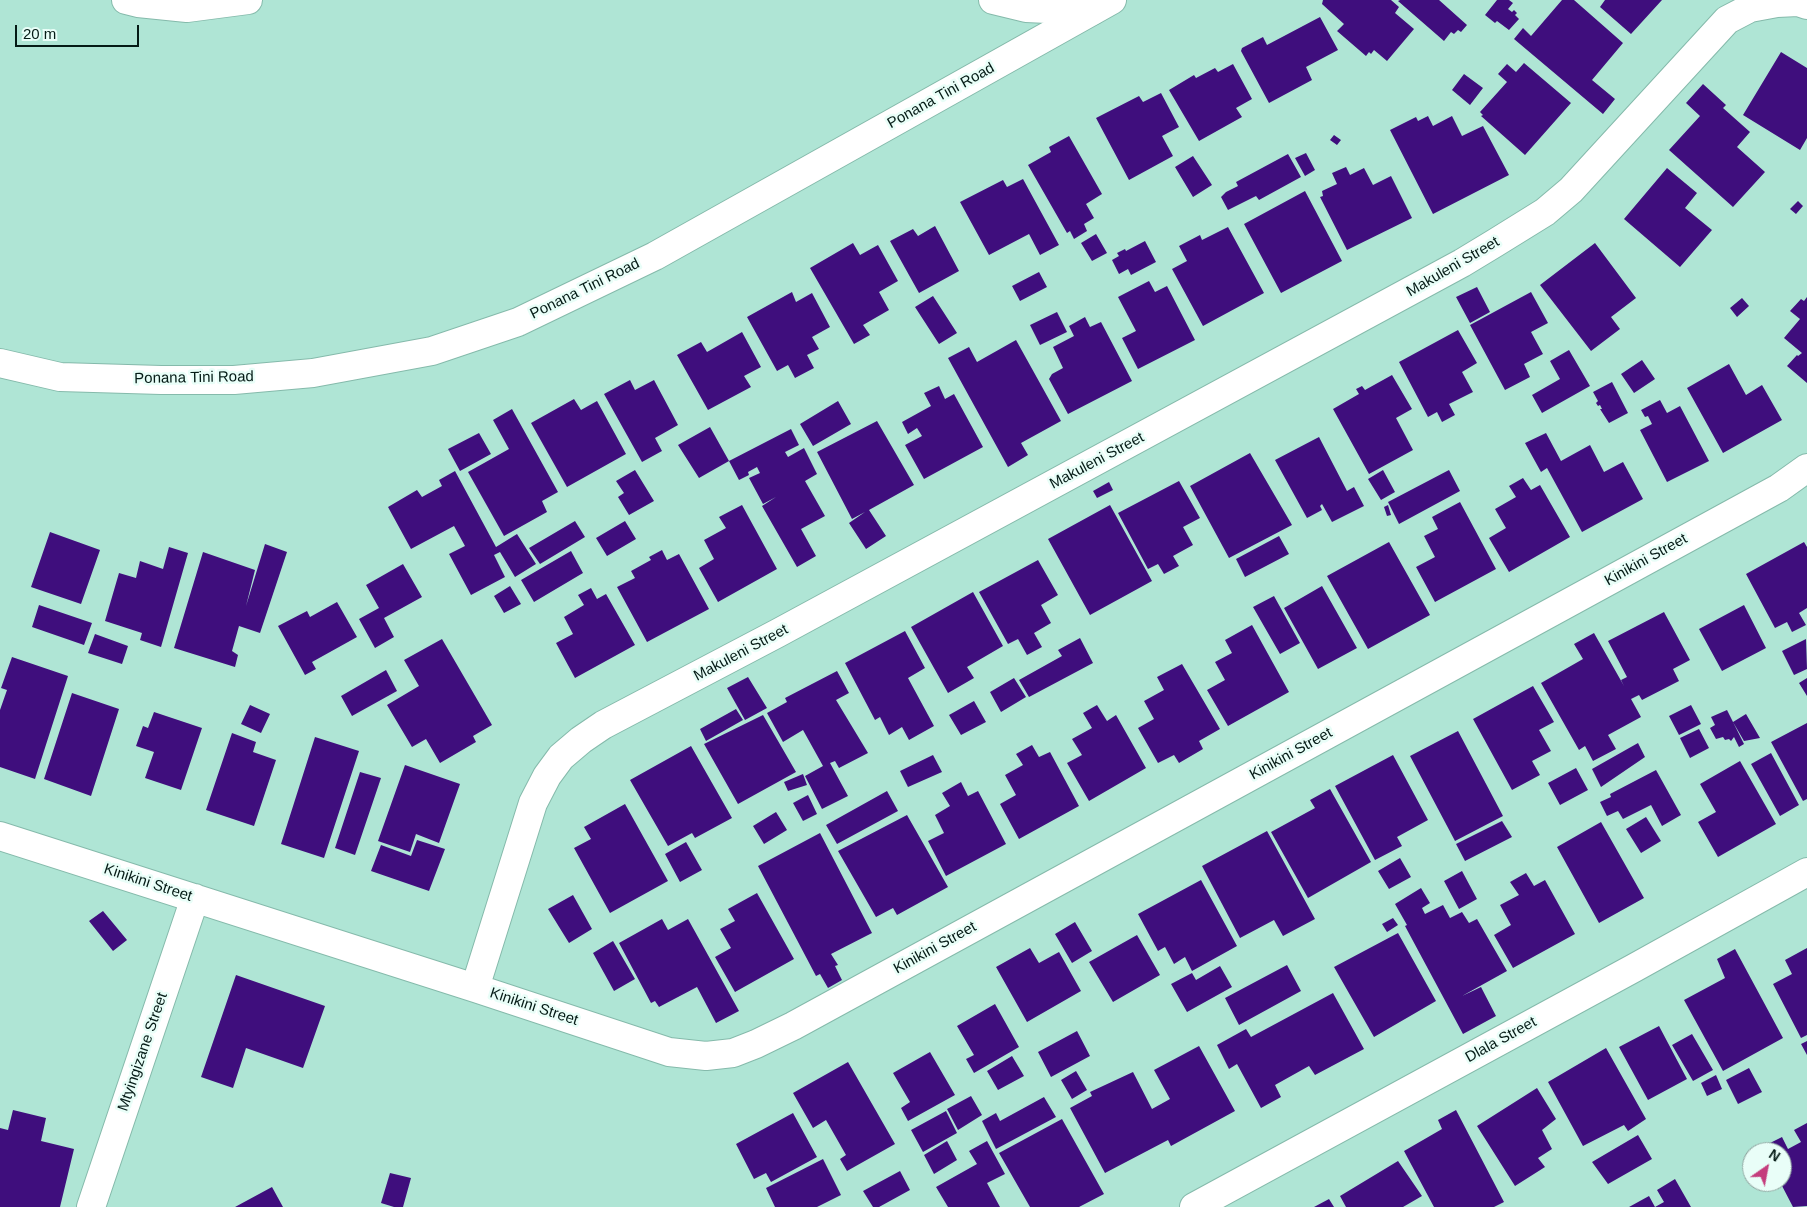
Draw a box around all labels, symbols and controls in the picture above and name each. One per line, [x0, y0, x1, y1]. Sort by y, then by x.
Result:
scale bar [18, 15, 141, 47]
text: 20 m [23, 25, 56, 42]
street label: Ponana Tini Road [884, 59, 998, 133]
street label: Makuleni Street [1403, 233, 1503, 301]
street label: Ponana Tini Road [527, 255, 643, 323]
street label: Ponana Tini Road [134, 368, 254, 388]
street label: Makuleni Street [1047, 429, 1147, 493]
street label: Kinikini Street [1602, 530, 1690, 590]
street label: Makuleni Street [691, 621, 791, 685]
street label: Kinikini Street [1247, 724, 1335, 784]
street label: Kinikini Street [102, 860, 194, 906]
street label: Kinikini Street [891, 918, 979, 978]
street label: Kinikini Street [488, 984, 580, 1030]
street label: Mtyingizane Street [114, 990, 172, 1114]
street label: Dlala Street [1462, 1013, 1540, 1067]
north arrow [1742, 1142, 1792, 1192]
text: N [1766, 1146, 1783, 1165]

